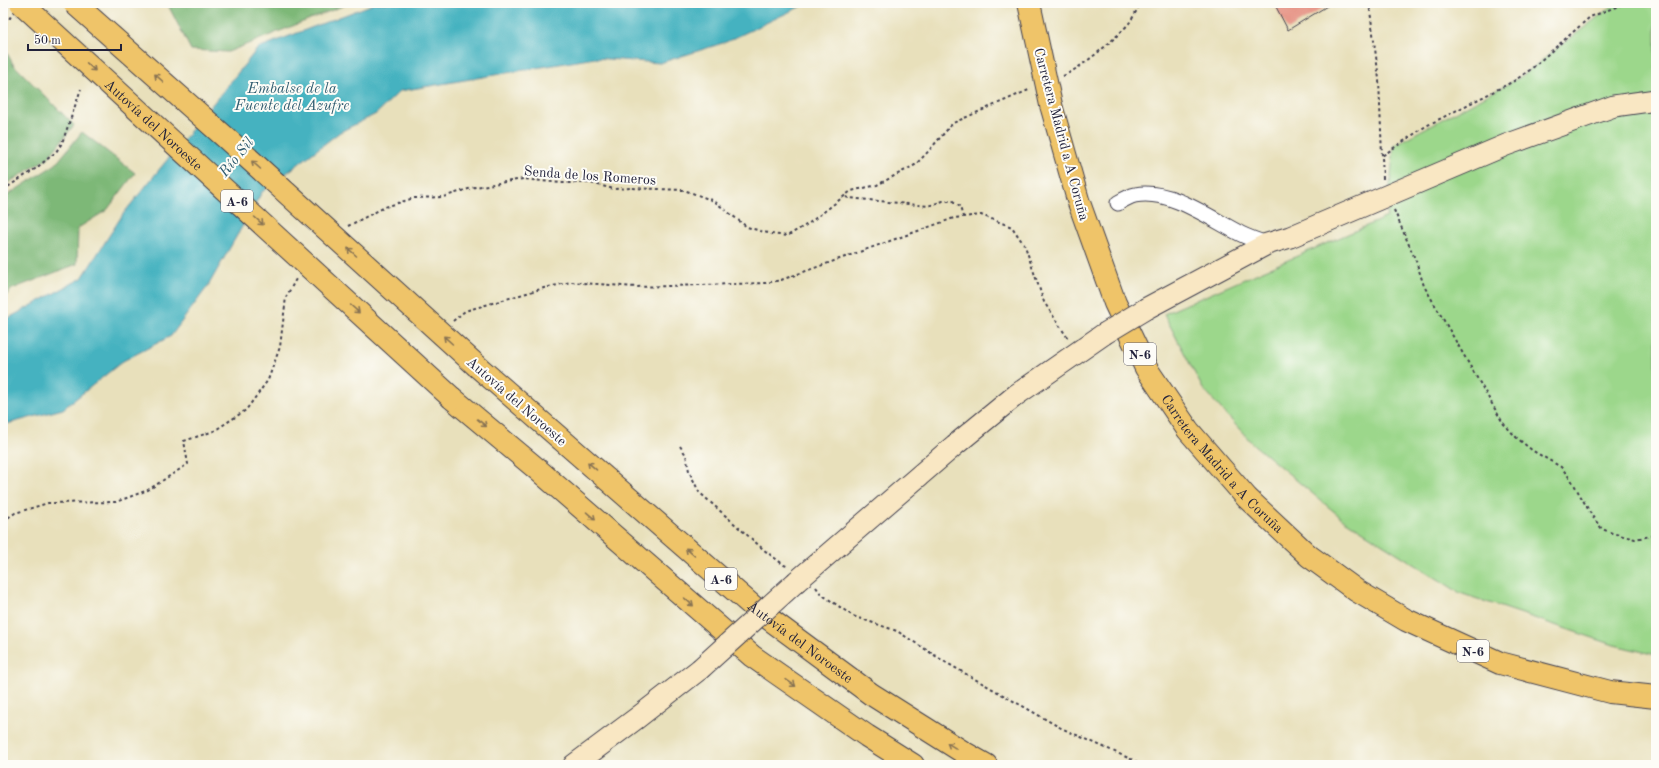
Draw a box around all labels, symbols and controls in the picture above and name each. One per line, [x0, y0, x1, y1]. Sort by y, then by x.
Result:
scale bar [28, 26, 121, 52]
text: 50 m [34, 34, 61, 47]
street label: Carretera Madrid a A Coruña [1031, 46, 1091, 222]
one-way arrow [86, 63, 97, 72]
one-way arrow [154, 73, 164, 83]
street label: Autovía del Noroeste [101, 77, 205, 174]
water label: Embalse de la Fuente del Azufre [234, 82, 349, 114]
water label: Río Sil [216, 135, 258, 181]
one-way arrow [251, 160, 261, 169]
street label: Senda de los Romeros [523, 164, 657, 188]
road number: A-6 [221, 190, 253, 212]
one-way arrow [254, 217, 265, 226]
one-way arrow [347, 248, 357, 257]
one-way arrow [350, 304, 360, 314]
one-way arrow [443, 335, 453, 345]
road number: N-6 [1124, 343, 1156, 365]
street label: Autovía del Noroeste [464, 355, 569, 449]
street label: Carretera Madrid a A Coruña [1158, 392, 1286, 536]
one-way arrow [477, 418, 487, 427]
one-way arrow [587, 462, 598, 471]
one-way arrow [586, 512, 597, 521]
one-way arrow [685, 547, 696, 556]
road number: A-6 [705, 568, 737, 590]
one-way arrow [684, 597, 695, 606]
street label: Autovía del Noroeste [744, 599, 855, 686]
road number: N-6 [1457, 640, 1489, 662]
one-way arrow [785, 679, 796, 687]
one-way arrow [946, 741, 958, 749]

